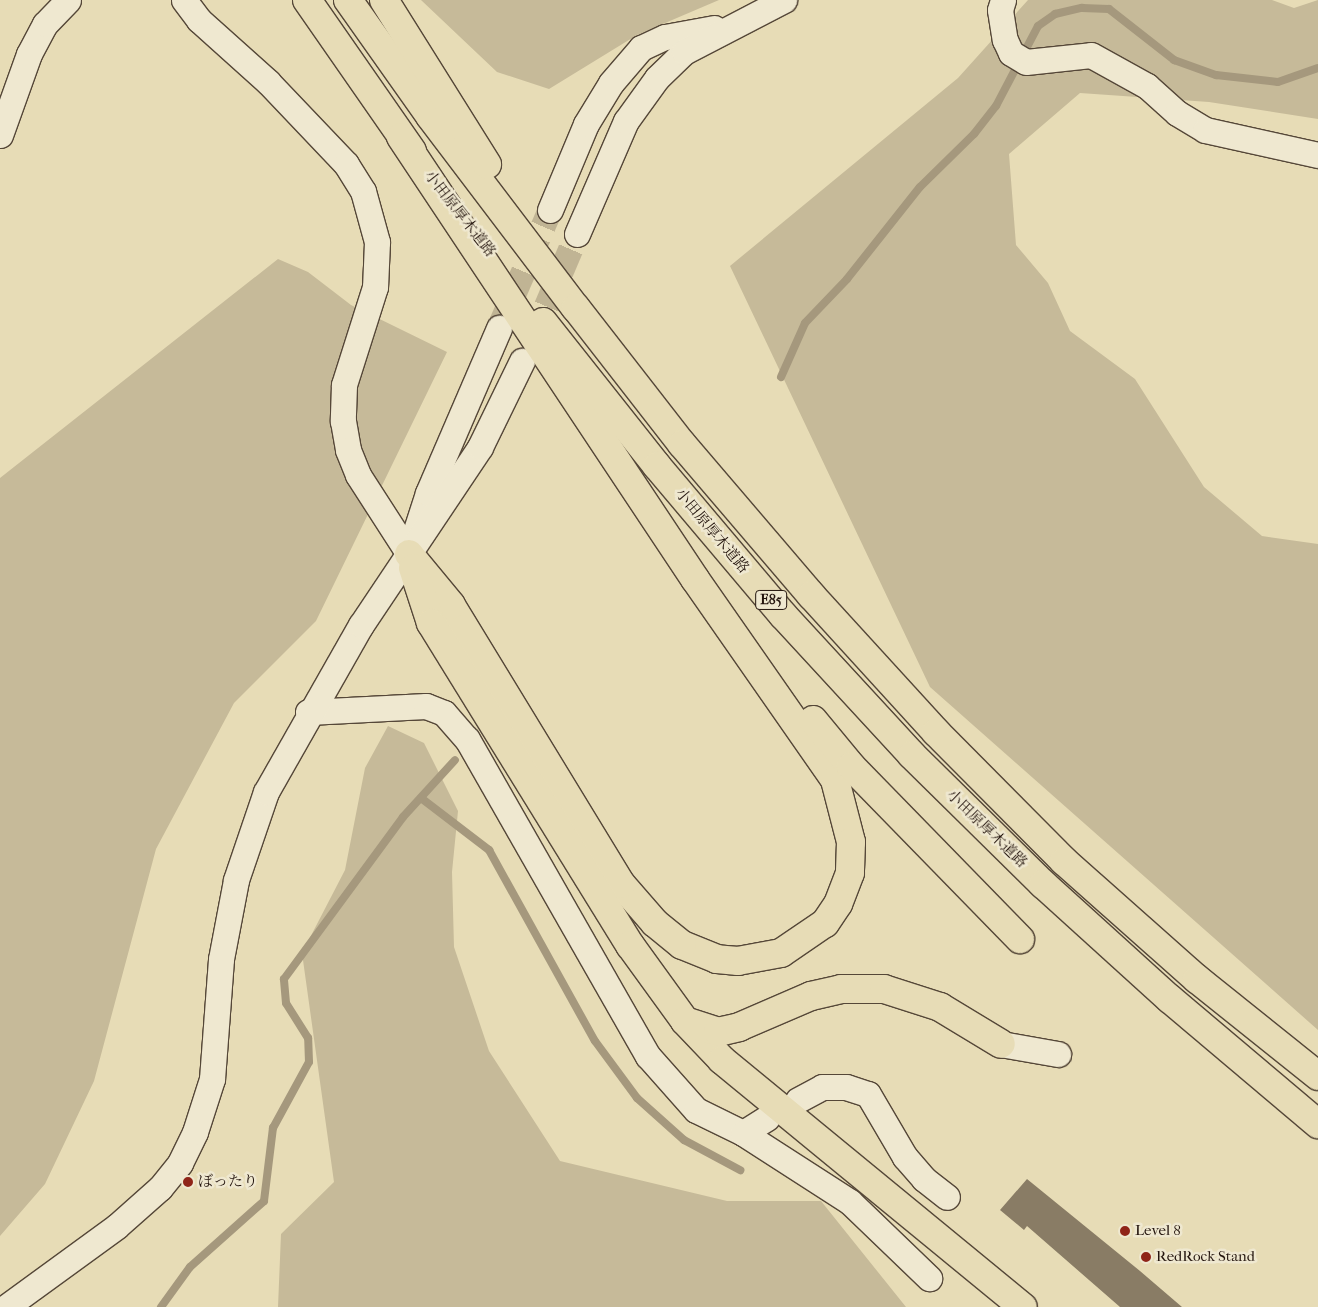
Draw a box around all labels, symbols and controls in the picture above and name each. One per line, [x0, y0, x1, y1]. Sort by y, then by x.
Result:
street label: 小田原厚木道路 [421, 167, 499, 261]
street label: 小田原厚木道路 [671, 485, 753, 577]
road number: E85 [755, 588, 787, 612]
street label: 小田原厚木道路 [943, 786, 1031, 872]
place label: ぼったり [198, 1173, 258, 1191]
marker: ぼったり [182, 1176, 194, 1188]
place label: Level 8 [1135, 1222, 1181, 1240]
marker: Level 8 [1119, 1225, 1131, 1237]
place label: RedRock Stand [1156, 1248, 1255, 1266]
marker: RedRock Stand [1140, 1251, 1152, 1263]

